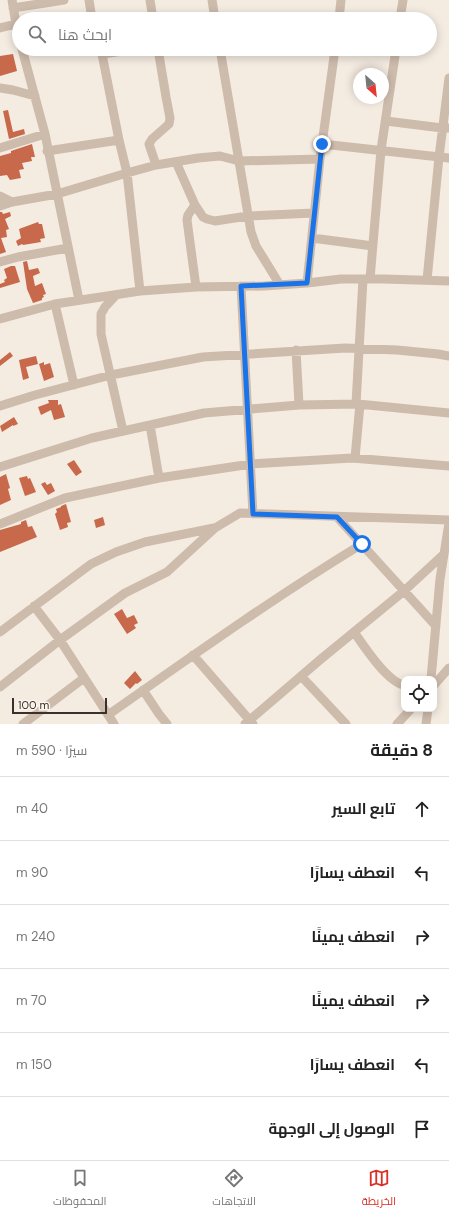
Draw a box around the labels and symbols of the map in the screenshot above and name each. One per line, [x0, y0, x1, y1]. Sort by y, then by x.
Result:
north arrow [353, 68, 389, 104]
route end [313, 135, 331, 153]
route start [353, 535, 371, 553]
scale bar [12, 696, 107, 715]

